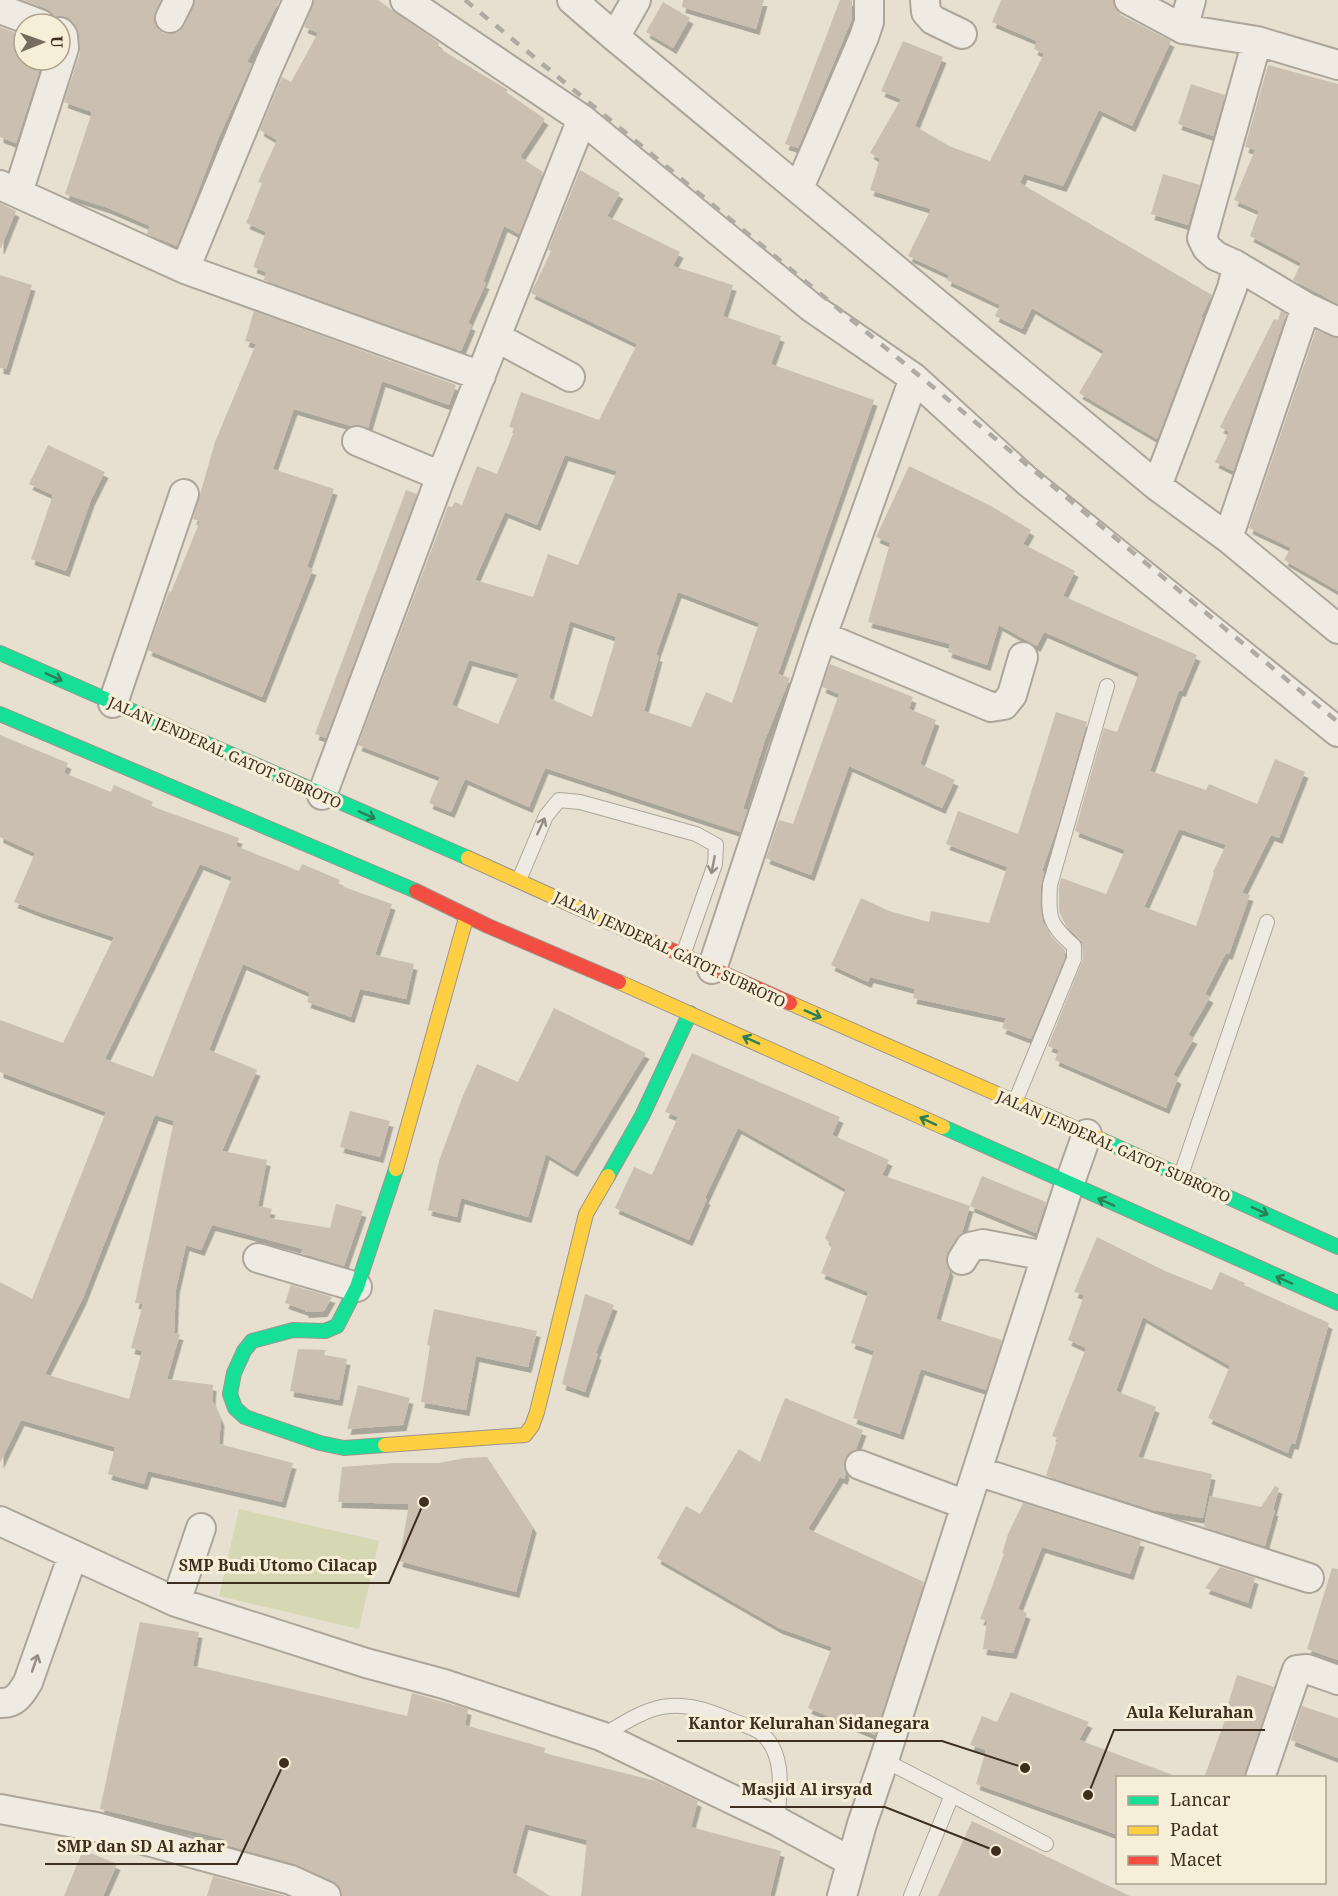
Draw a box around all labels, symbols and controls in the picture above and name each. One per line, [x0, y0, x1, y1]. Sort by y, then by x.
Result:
north arrow [12, 12, 72, 72]
text: U [46, 36, 68, 48]
one-way arrow [44, 672, 62, 683]
street label: JALAN JENDERAL GATOT SUBROTO [104, 691, 345, 813]
one-way arrow [357, 809, 375, 821]
one-way arrow [536, 817, 548, 835]
one-way arrow [707, 855, 718, 874]
street label: JALAN JENDERAL GATOT SUBROTO [550, 886, 789, 1012]
one-way arrow [803, 1009, 822, 1020]
one-way arrow [742, 1034, 760, 1046]
street label: JALAN JENDERAL GATOT SUBROTO [993, 1085, 1234, 1207]
one-way arrow [920, 1115, 938, 1127]
one-way arrow [1097, 1195, 1115, 1207]
one-way arrow [1251, 1206, 1269, 1218]
one-way arrow [1276, 1274, 1294, 1285]
callout: SMP Budi Utomo Cilacap [167, 1549, 389, 1583]
text: SMP Budi Utomo Cilacap [179, 1554, 377, 1576]
one-way arrow [30, 1654, 41, 1673]
callout: Aula Kelurahan [1114, 1696, 1265, 1730]
text: Aula Kelurahan [1126, 1701, 1254, 1723]
callout: Kantor Kelurahan Sidanegara [677, 1707, 942, 1741]
text: Kantor Kelurahan Sidanegara [688, 1712, 930, 1734]
callout: Masjid Al irsyad [730, 1773, 885, 1807]
legend [1116, 1776, 1326, 1884]
text: Masjid Al irsyad [741, 1778, 873, 1800]
text: Lancar [1170, 1787, 1231, 1811]
text: Padat [1170, 1817, 1219, 1841]
callout: SMP dan SD Al azhar [45, 1830, 237, 1864]
text: SMP dan SD Al azhar [57, 1835, 226, 1857]
text: Macet [1170, 1847, 1222, 1871]

